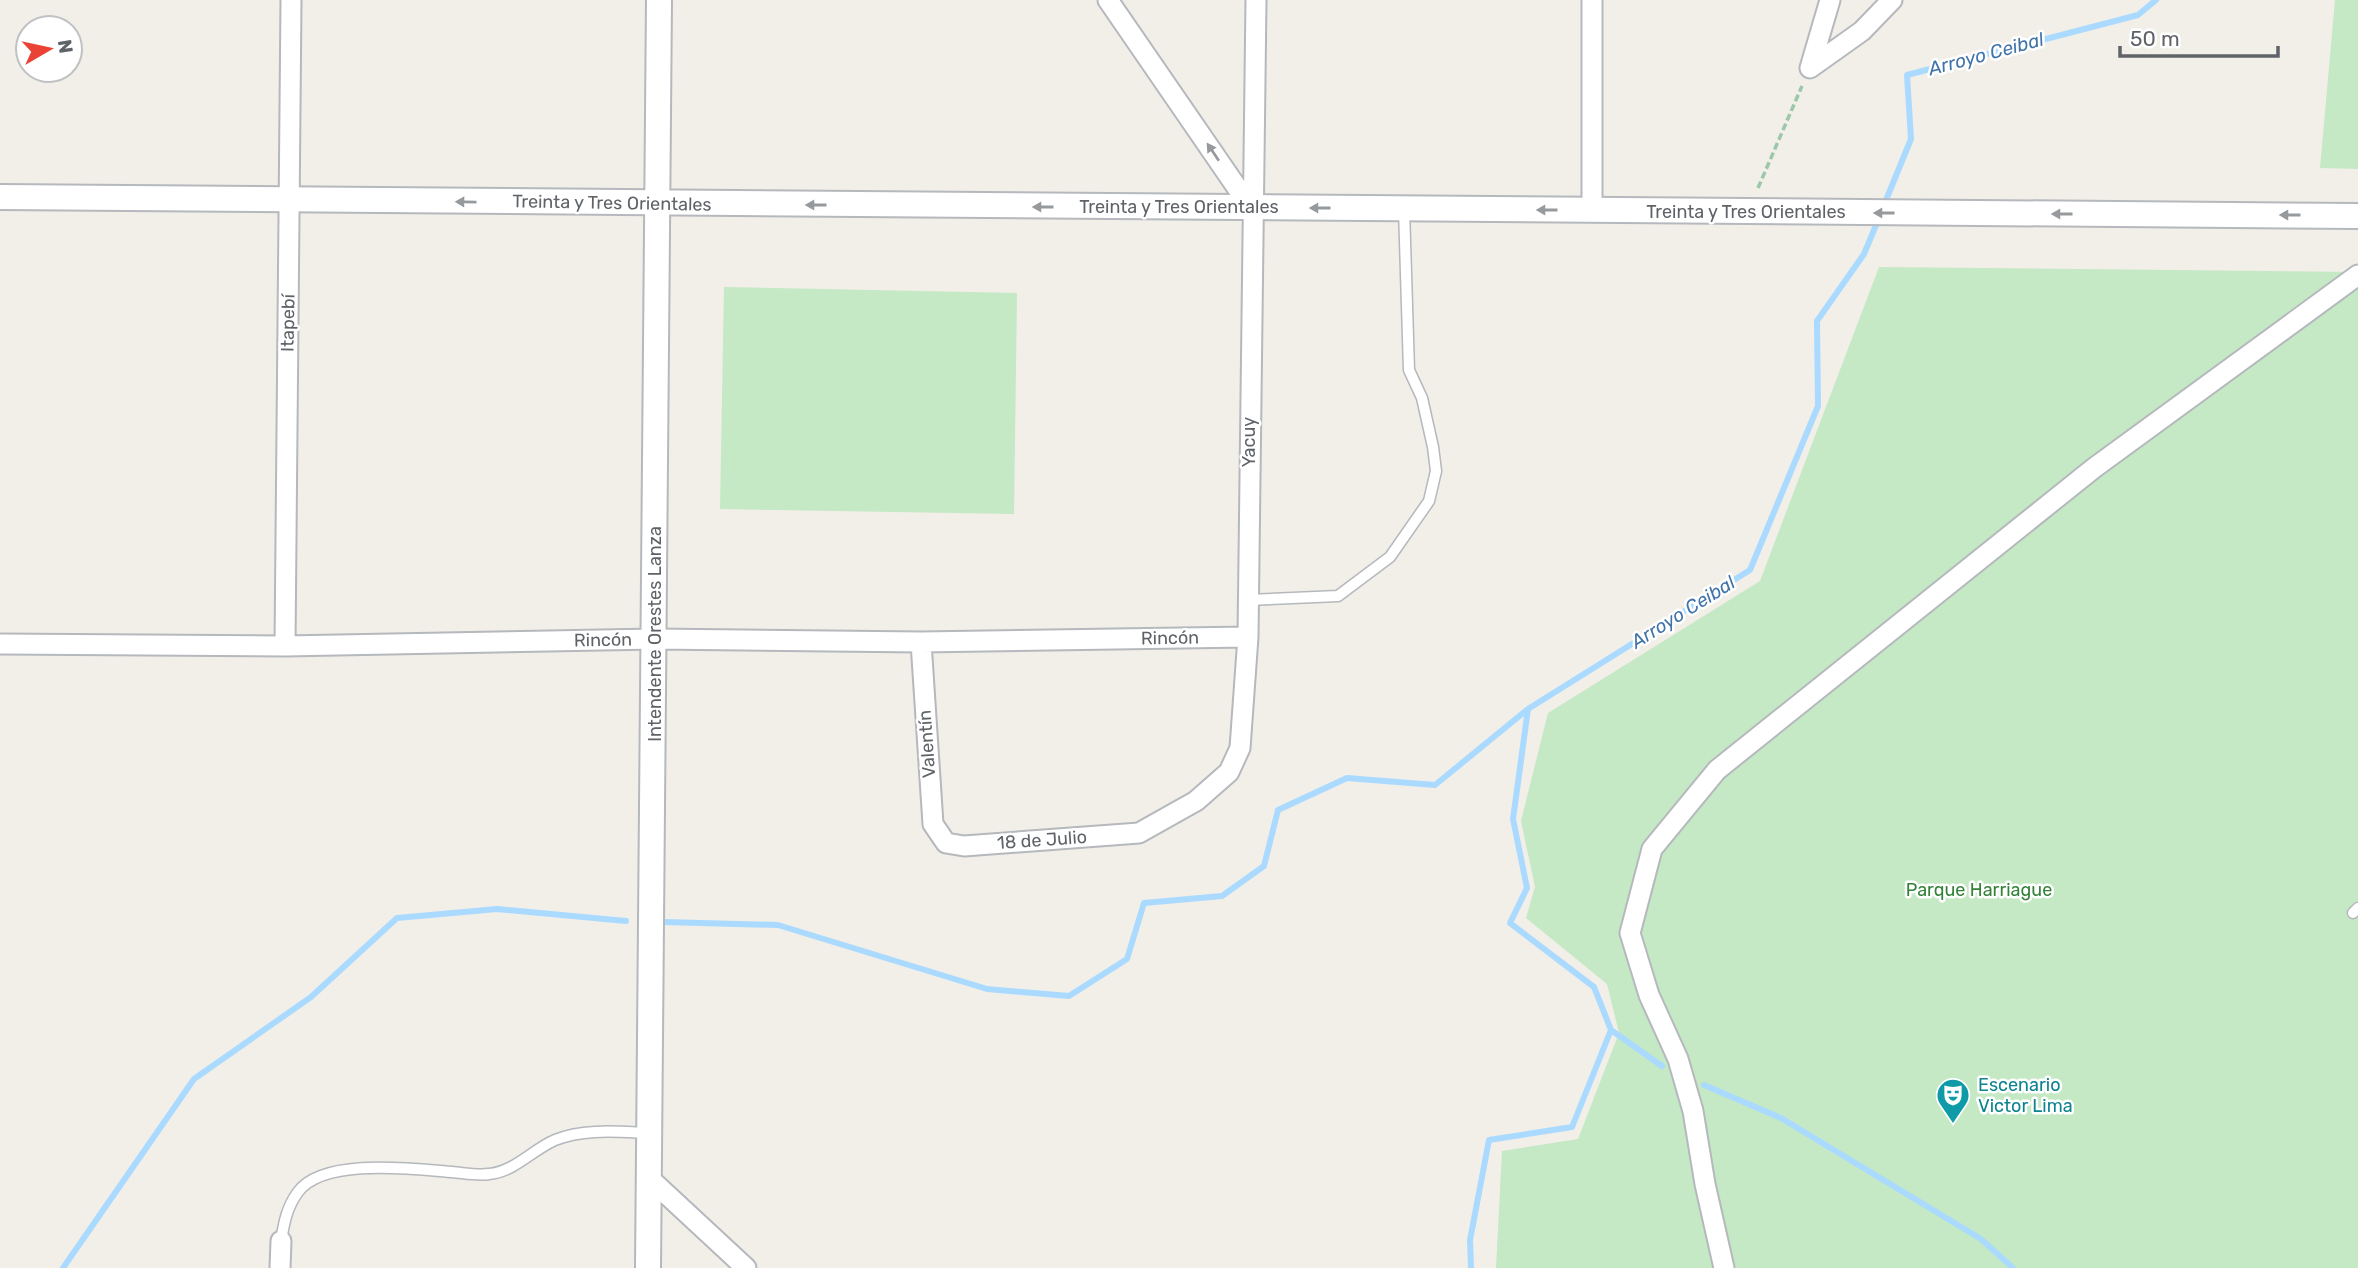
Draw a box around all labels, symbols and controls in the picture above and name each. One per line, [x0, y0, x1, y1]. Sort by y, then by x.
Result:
north arrow [14, 14, 84, 84]
scale bar [2120, 14, 2278, 58]
text: 50 m [2130, 26, 2180, 51]
water label: Arroyo Ceibal [1925, 27, 2047, 81]
text: N [53, 38, 78, 55]
one-way arrow [1206, 143, 1220, 161]
street label: Treinta y Tres Orientales [512, 190, 712, 216]
one-way arrow [455, 196, 477, 208]
street label: Treinta y Tres Orientales [1079, 196, 1279, 218]
one-way arrow [805, 199, 827, 211]
one-way arrow [1032, 201, 1054, 212]
street label: Treinta y Tres Orientales [1646, 201, 1846, 223]
one-way arrow [1309, 203, 1331, 214]
one-way arrow [1536, 204, 1558, 216]
one-way arrow [1872, 207, 1894, 218]
one-way arrow [2051, 208, 2073, 220]
one-way arrow [2279, 209, 2301, 221]
street label: Itapebí [276, 292, 300, 352]
street label: Yacuy [1238, 417, 1260, 467]
street label: Intendente Orestes Lanza [644, 526, 666, 742]
water label: Arroyo Ceibal [1626, 571, 1740, 654]
street label: Rincón [1141, 626, 1199, 650]
street label: Rincón [574, 628, 632, 652]
street label: Valentín [914, 709, 940, 779]
street label: 18 de Julio [996, 826, 1088, 854]
park label: Parque Harriague [1906, 879, 2052, 901]
place label: Escenario Victor Lima [1978, 1074, 2073, 1117]
theatre icon: Escenario Victor Lima [1934, 1076, 1972, 1125]

